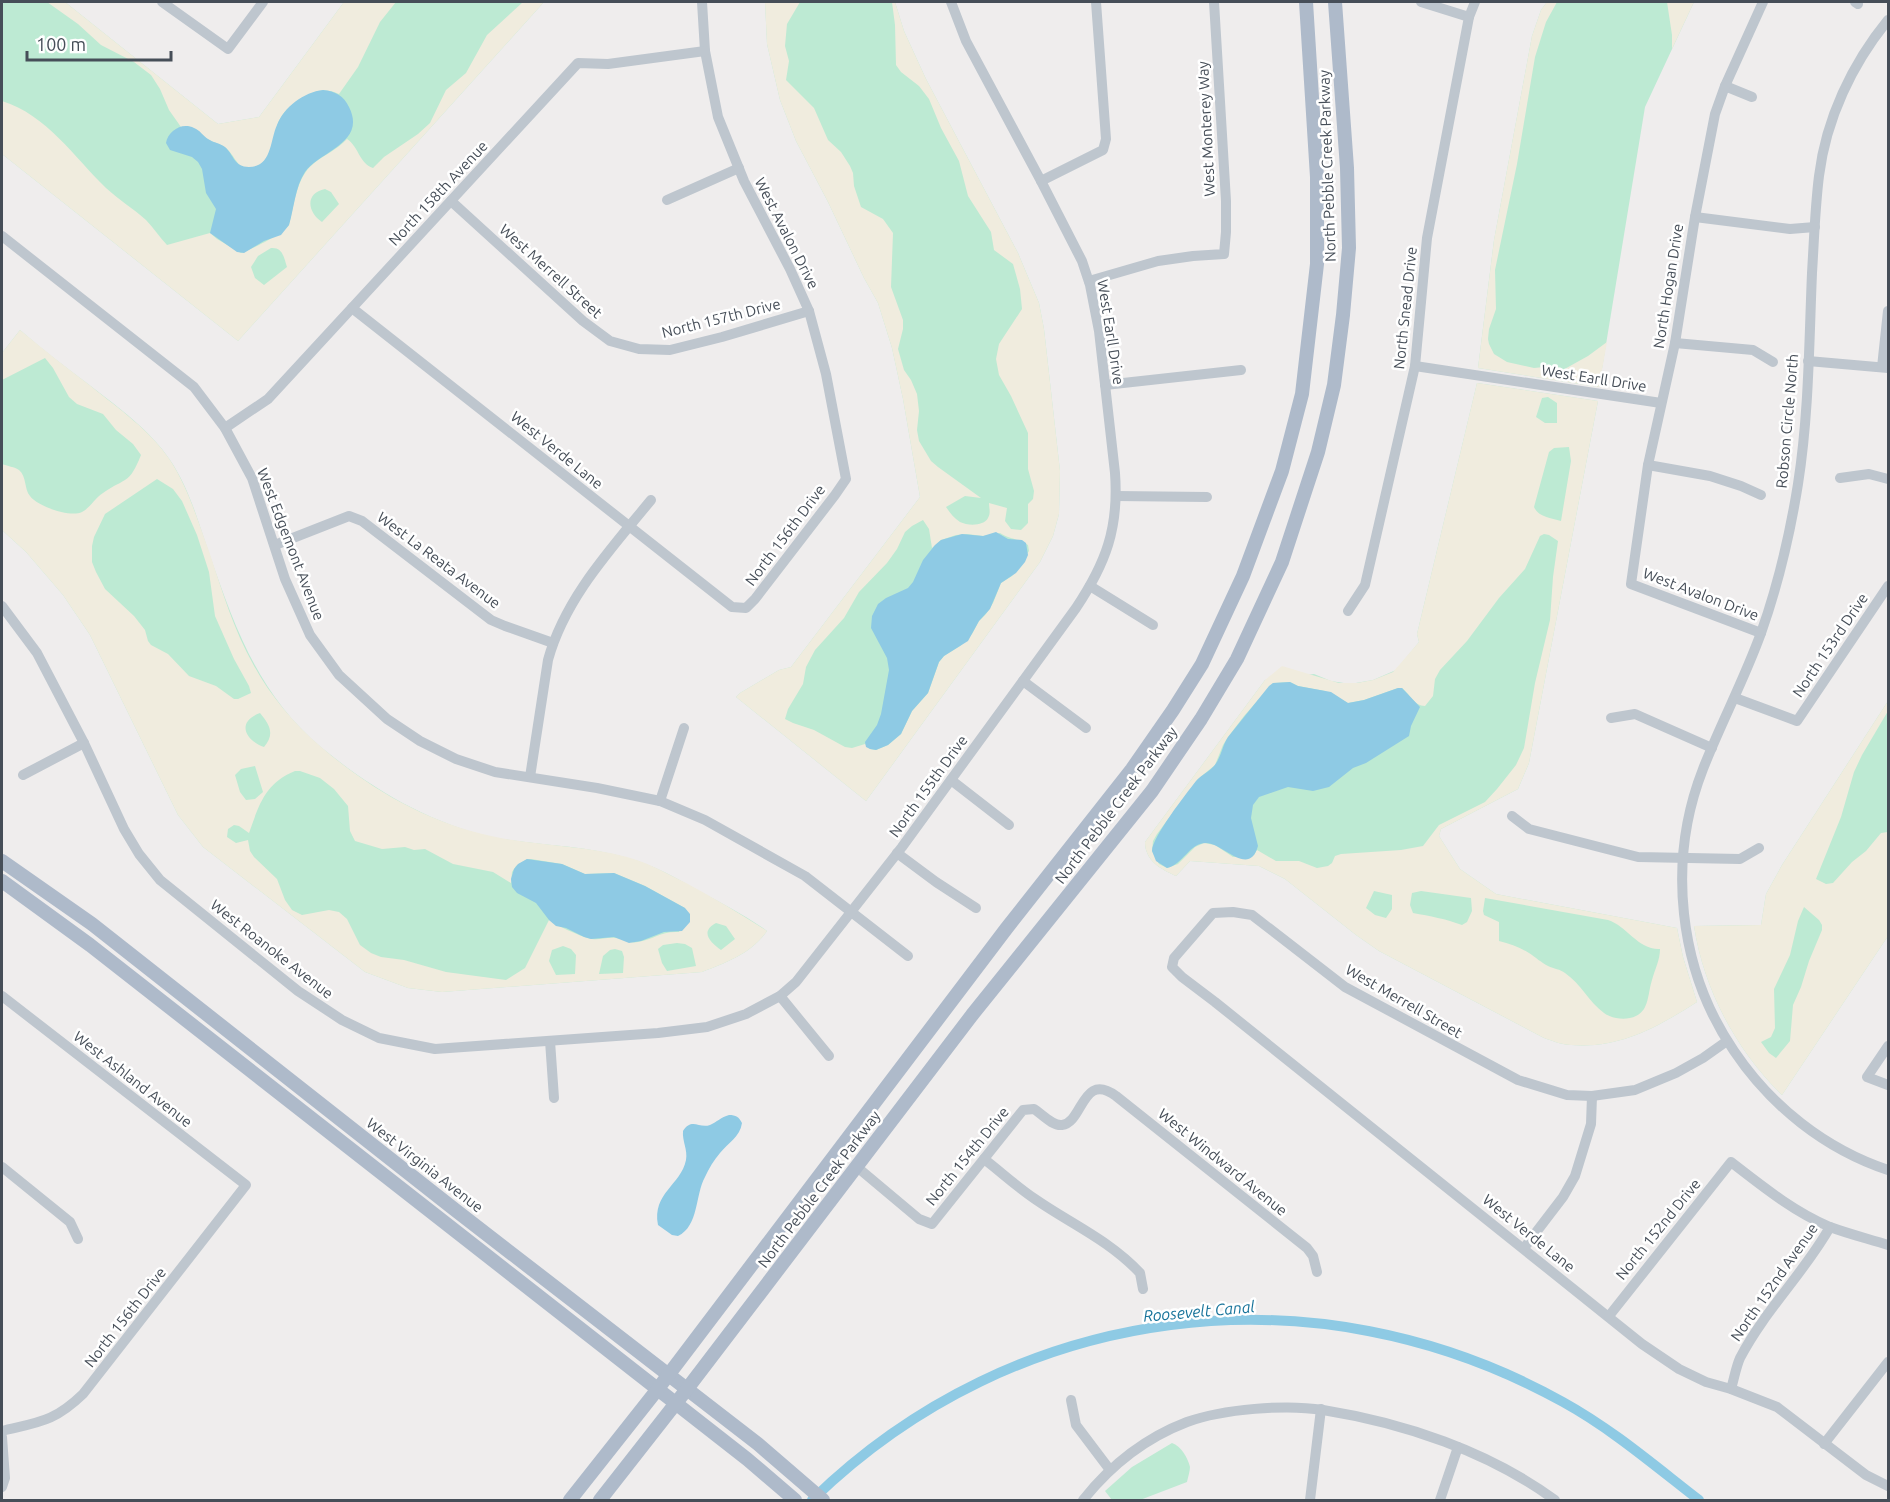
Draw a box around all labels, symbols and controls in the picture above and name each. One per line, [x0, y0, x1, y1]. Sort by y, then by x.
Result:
scale bar [27, 24, 171, 62]
text: 100 m [36, 34, 86, 54]
street label: West Monterey Way [1194, 61, 1218, 197]
street label: North Pebble Creek Parkway [1315, 70, 1339, 262]
street label: North 158th Avenue [385, 137, 491, 249]
street label: West Avalon Drive [752, 175, 822, 291]
street label: West Merrell Street [496, 221, 606, 322]
street label: North Hogan Drive [1650, 222, 1686, 350]
street label: North Snead Drive [1390, 246, 1420, 370]
street label: West Earll Drive [1094, 278, 1128, 386]
street label: North 157th Drive [660, 295, 782, 341]
street label: Robson Circle North [1773, 353, 1801, 489]
street label: West Earll Drive [1540, 361, 1648, 395]
street label: West Verde Lane [508, 408, 606, 492]
street label: West Edgemont Avenue [254, 465, 328, 623]
street label: North 156th Drive [742, 481, 828, 589]
street label: West La Reata Avenue [374, 508, 504, 612]
street label: West Avalon Drive [1641, 564, 1761, 624]
street label: North 153rd Drive [1789, 590, 1871, 700]
street label: North Pebble Creek Parkway [1051, 723, 1181, 887]
street label: North 155th Drive [885, 732, 971, 840]
street label: West Roanoke Avenue [207, 896, 337, 1002]
street label: West Merrell Street [1343, 961, 1465, 1041]
street label: West Ashland Avenue [70, 1027, 196, 1131]
street label: North 154th Drive [922, 1103, 1012, 1209]
street label: West Windward Avenue [1155, 1105, 1291, 1219]
street label: North Pebble Creek Parkway [754, 1107, 884, 1271]
street label: West Virginia Avenue [363, 1114, 487, 1216]
street label: North 152nd Drive [1612, 1175, 1704, 1283]
street label: West Verde Lane [1480, 1191, 1578, 1275]
street label: North 152nd Avenue [1727, 1220, 1821, 1344]
street label: North 156th Drive [81, 1264, 169, 1370]
water label: Roosevelt Canal [1142, 1297, 1256, 1325]

